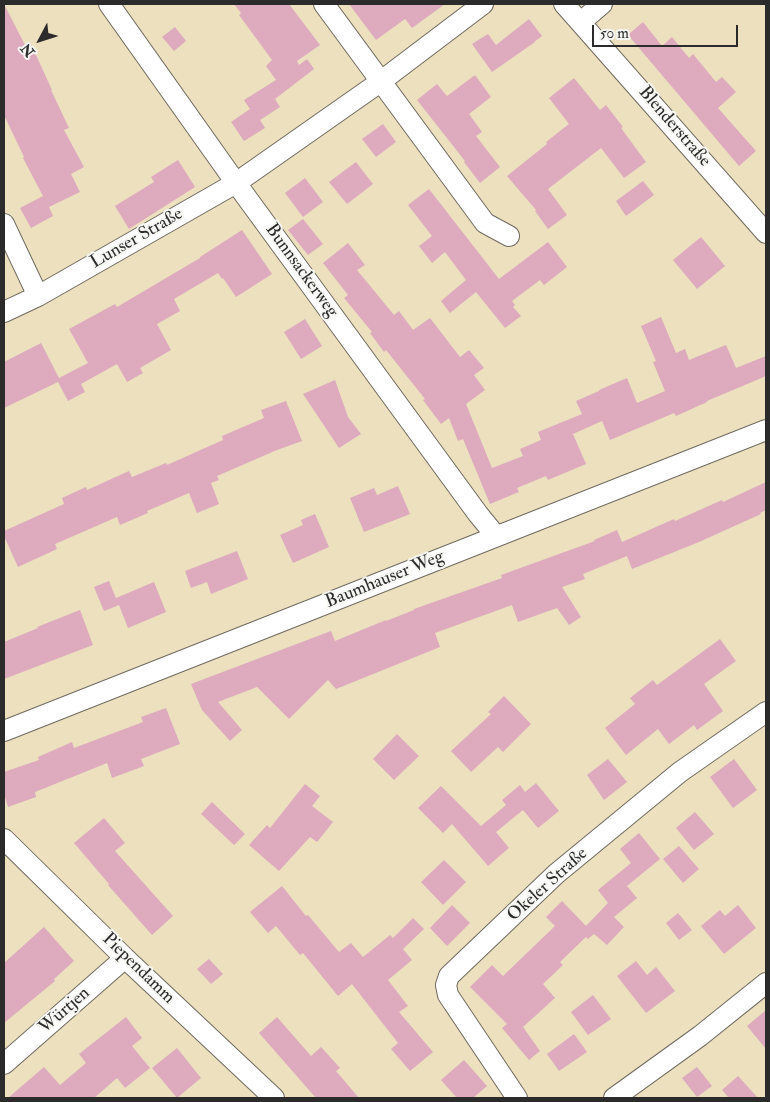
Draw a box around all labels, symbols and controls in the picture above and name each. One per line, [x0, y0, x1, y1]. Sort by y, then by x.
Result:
north arrow [15, 15, 65, 65]
scale bar [595, 15, 741, 47]
text: 50 m [600, 24, 629, 43]
text: N [18, 40, 39, 60]
street label: Blenderstraße [633, 82, 715, 172]
street label: Lunser Straße [87, 204, 187, 274]
street label: Bunnsackerweg [260, 220, 342, 322]
street label: Baumhauser Weg [323, 546, 447, 614]
street label: Okeler Straße [504, 843, 592, 927]
street label: Piependamm [97, 929, 179, 1009]
street label: Würtjen [35, 983, 95, 1039]

